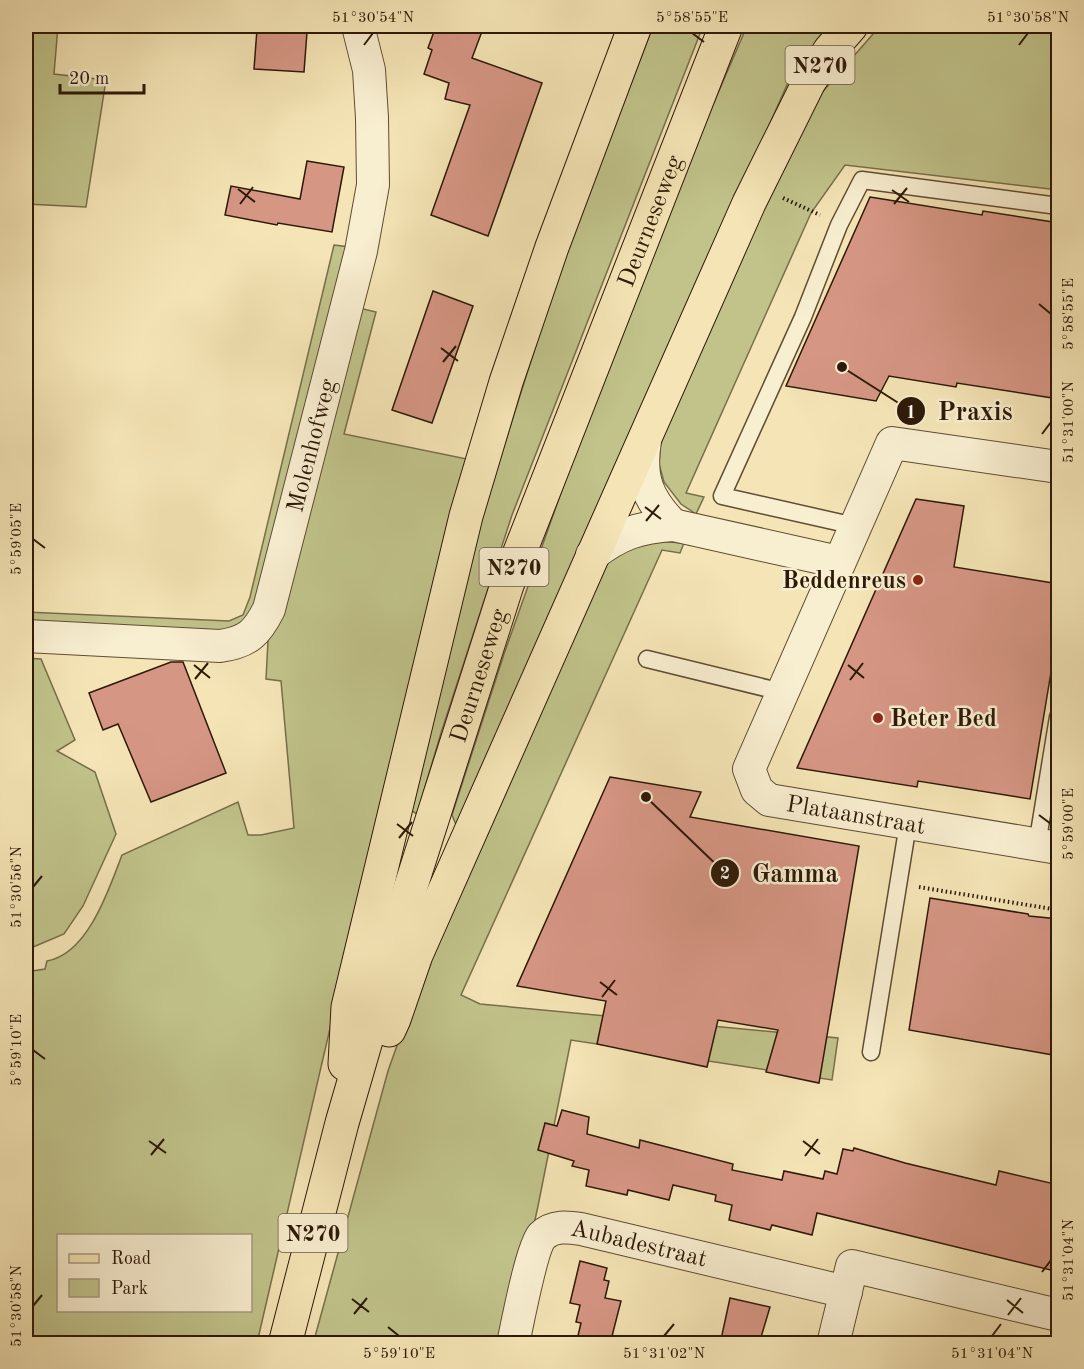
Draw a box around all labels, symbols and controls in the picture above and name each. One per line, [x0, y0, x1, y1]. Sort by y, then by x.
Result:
text: 51°30'54"N [332, 11, 414, 26]
text: 5°58'55"E [656, 11, 728, 26]
text: 51°30'58"N [987, 11, 1069, 26]
road number: N270 [786, 46, 854, 84]
scale bar [60, 57, 144, 95]
text: 20 m [69, 70, 109, 88]
street label: Deurneseweg [615, 152, 688, 291]
text: 5°58'55"E [1062, 278, 1077, 350]
street label: Molenhofweg [284, 377, 342, 515]
text: 51°31'00"N [1062, 381, 1077, 463]
callout: Praxis [896, 389, 1025, 433]
text: Praxis [937, 400, 1013, 426]
text: 1 [906, 404, 916, 422]
text: 5°59'05"E [10, 503, 25, 575]
road number: N270 [480, 548, 548, 586]
place label: Beddenreus [782, 570, 906, 594]
marker: Beddenreus [911, 573, 925, 587]
street label: Deurneseweg [447, 606, 513, 746]
place label: Beter Bed [890, 708, 997, 732]
marker: Beter Bed [871, 711, 885, 725]
text: 5°59'00"E [1062, 788, 1077, 860]
street label: Plataanstraat [784, 793, 927, 840]
text: 51°30'56"N [10, 846, 25, 928]
callout: Gamma [710, 851, 851, 895]
text: Gamma [752, 862, 838, 888]
text: 2 [720, 865, 730, 883]
text: 5°59'10"E [10, 1014, 25, 1086]
road number: N270 [278, 1214, 348, 1252]
street label: Aubadestraat [569, 1218, 709, 1273]
text: 51°31'04"N [1062, 1219, 1077, 1301]
legend [57, 1234, 252, 1312]
text: Road [111, 1250, 151, 1268]
text: 51°30'58"N [10, 1265, 25, 1347]
text: Park [111, 1280, 148, 1298]
text: 5°59'10"E [363, 1347, 435, 1362]
text: 51°31'02"N [623, 1347, 705, 1362]
text: 51°31'04"N [951, 1347, 1033, 1362]

